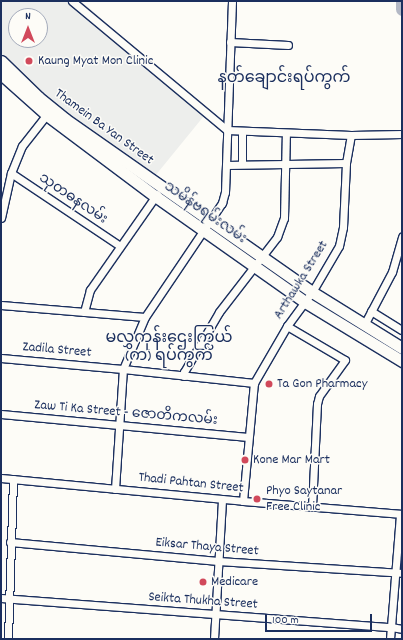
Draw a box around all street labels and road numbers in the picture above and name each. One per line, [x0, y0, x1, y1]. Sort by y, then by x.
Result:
street label: Thamein Ba Yan Street [51, 85, 157, 169]
street label: သုတဓနလမ်း [36, 170, 110, 228]
street label: သမိန်ဗရမ်းလမ်း [161, 178, 249, 248]
street label: Arthawka Street [270, 238, 332, 322]
street label: Zadila Street [22, 339, 92, 361]
street label: Zaw Ti Ka Street - ဇောတိကလမ်း [34, 397, 218, 429]
street label: Thadi Pahtan Street [138, 469, 244, 497]
street label: Eiksar Thaya Street [155, 534, 259, 560]
street label: Seikta Thukha Street [148, 589, 258, 613]

